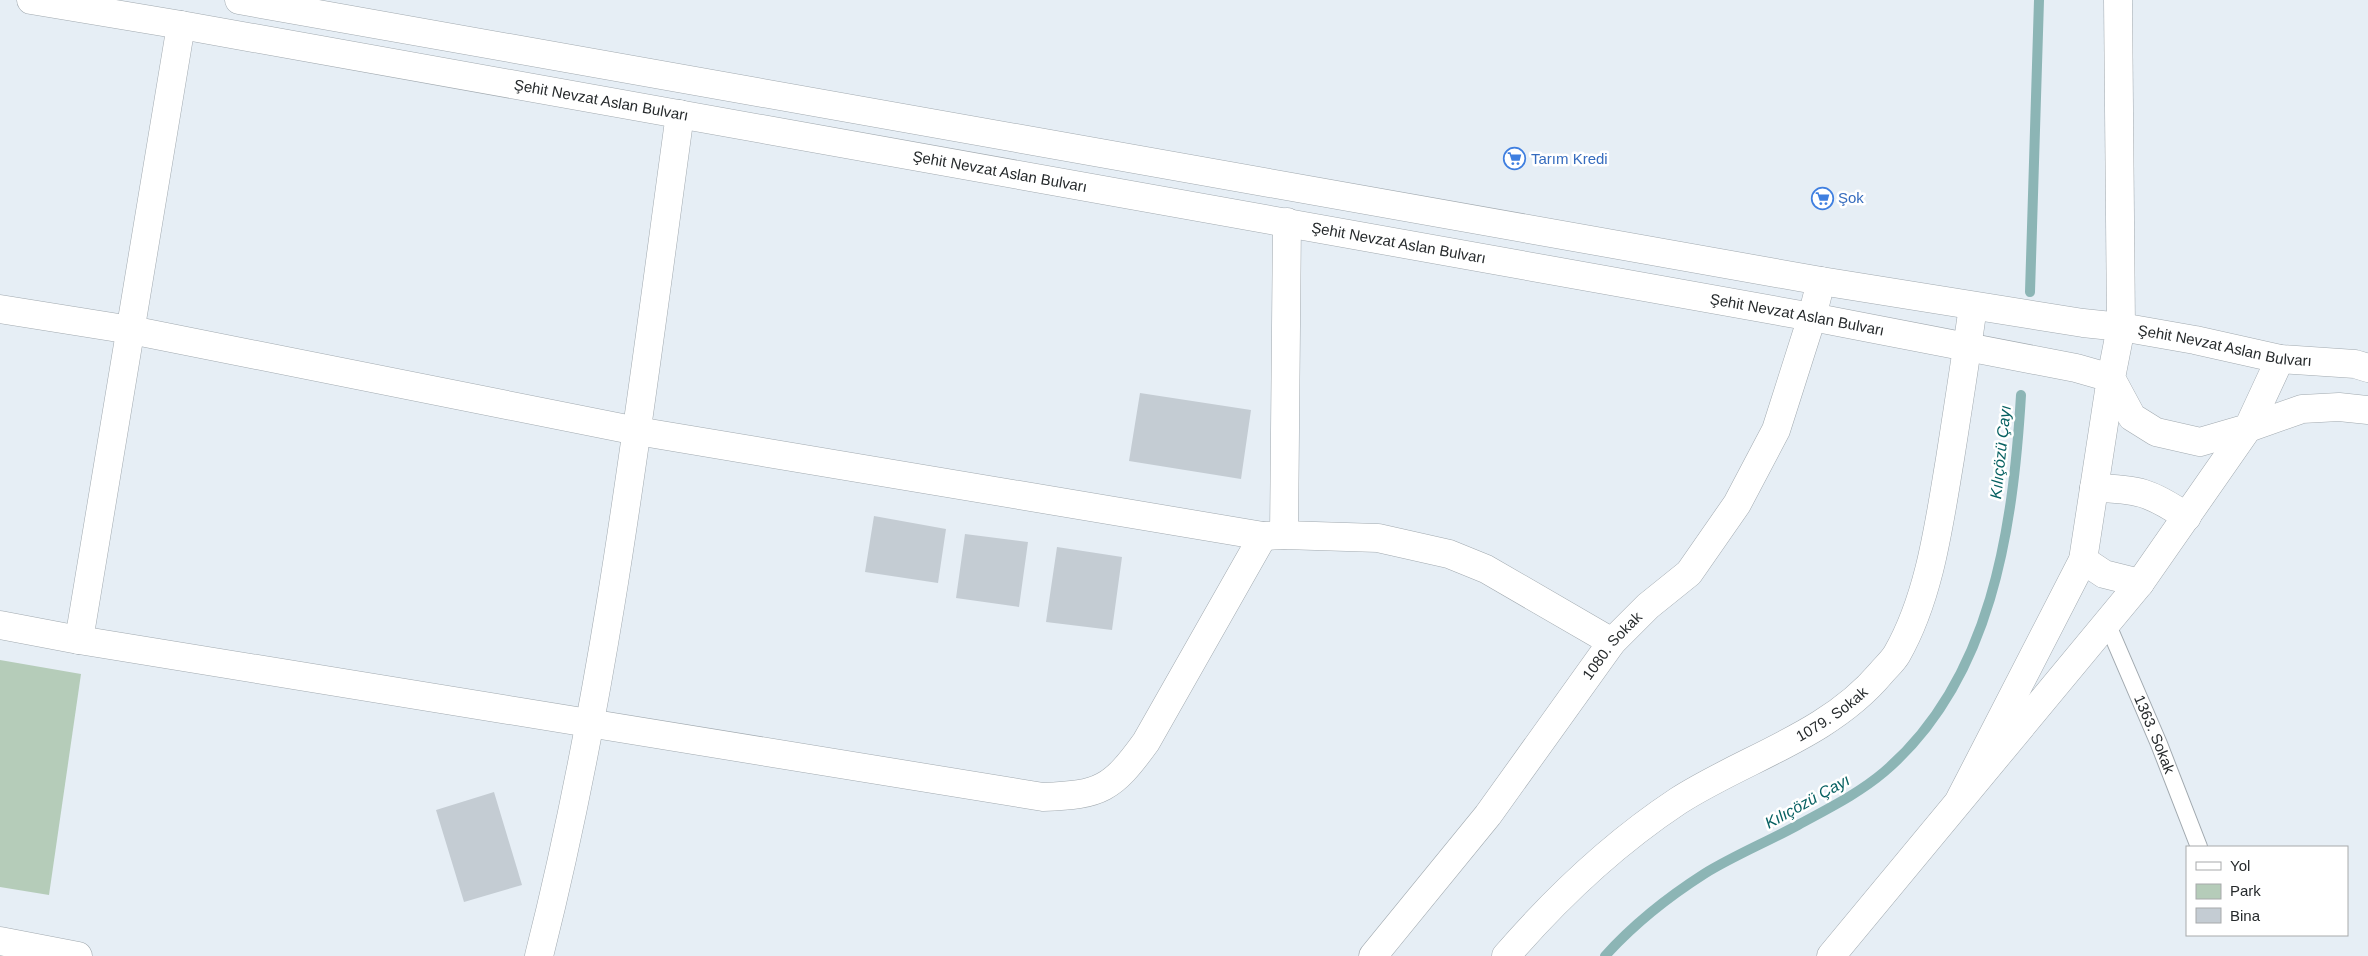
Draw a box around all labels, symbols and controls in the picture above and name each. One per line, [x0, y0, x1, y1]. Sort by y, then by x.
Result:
street label: Şehit Nevzat Aslan Bulvarı [513, 76, 690, 124]
street label: Şehit Nevzat Aslan Bulvarı [911, 147, 1089, 195]
supermarket icon: Tarım Kredi [1503, 147, 1527, 171]
place label: Tarım Kredi [1531, 150, 1608, 167]
supermarket icon: Şok [1810, 186, 1834, 210]
place label: Şok [1838, 189, 1864, 206]
street label: Şehit Nevzat Aslan Bulvarı [1310, 219, 1487, 266]
street label: Şehit Nevzat Aslan Bulvarı [1709, 290, 1886, 339]
street label: Şehit Nevzat Aslan Bulvarı [2137, 321, 2312, 369]
water label: Kılıçözü Çayı [1987, 404, 2014, 500]
street label: 1080. Sokak [1579, 608, 1646, 683]
street label: 1079. Sokak [1793, 683, 1871, 745]
street label: 1363. Sokak [2131, 692, 2179, 776]
water label: Kılıçözü Çayı [1762, 771, 1853, 832]
legend [2186, 846, 2348, 936]
text: Yol [2230, 857, 2250, 874]
text: Park [2230, 882, 2261, 899]
text: Bina [2230, 907, 2261, 924]

